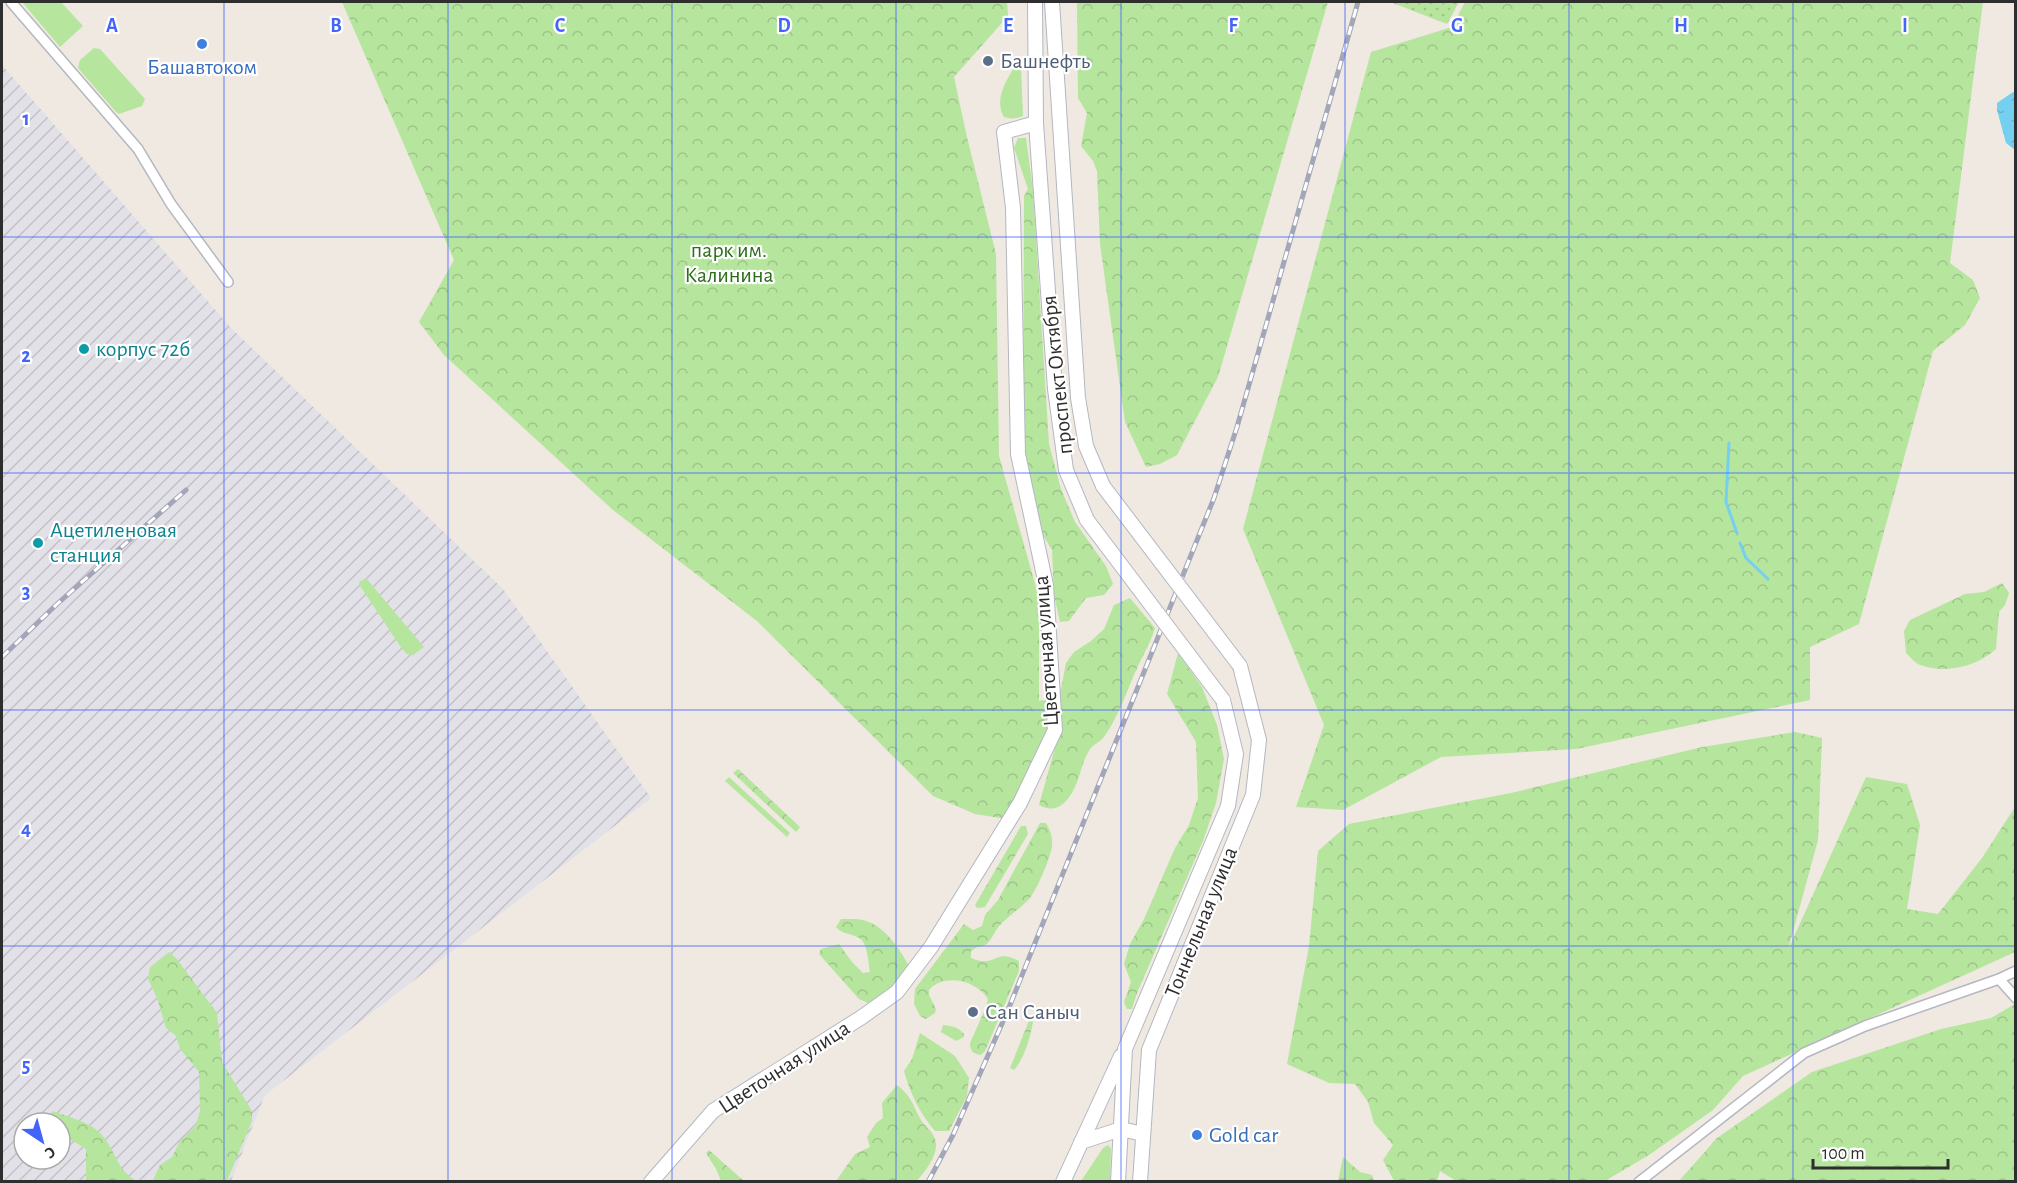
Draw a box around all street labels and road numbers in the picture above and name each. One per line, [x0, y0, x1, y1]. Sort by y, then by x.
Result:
street label: проспект Октября [1038, 294, 1076, 456]
street label: Цветочная улица [1030, 575, 1062, 727]
street label: Тоннельная улица [1161, 844, 1241, 1000]
street label: Цветочная улица [714, 1016, 854, 1118]

